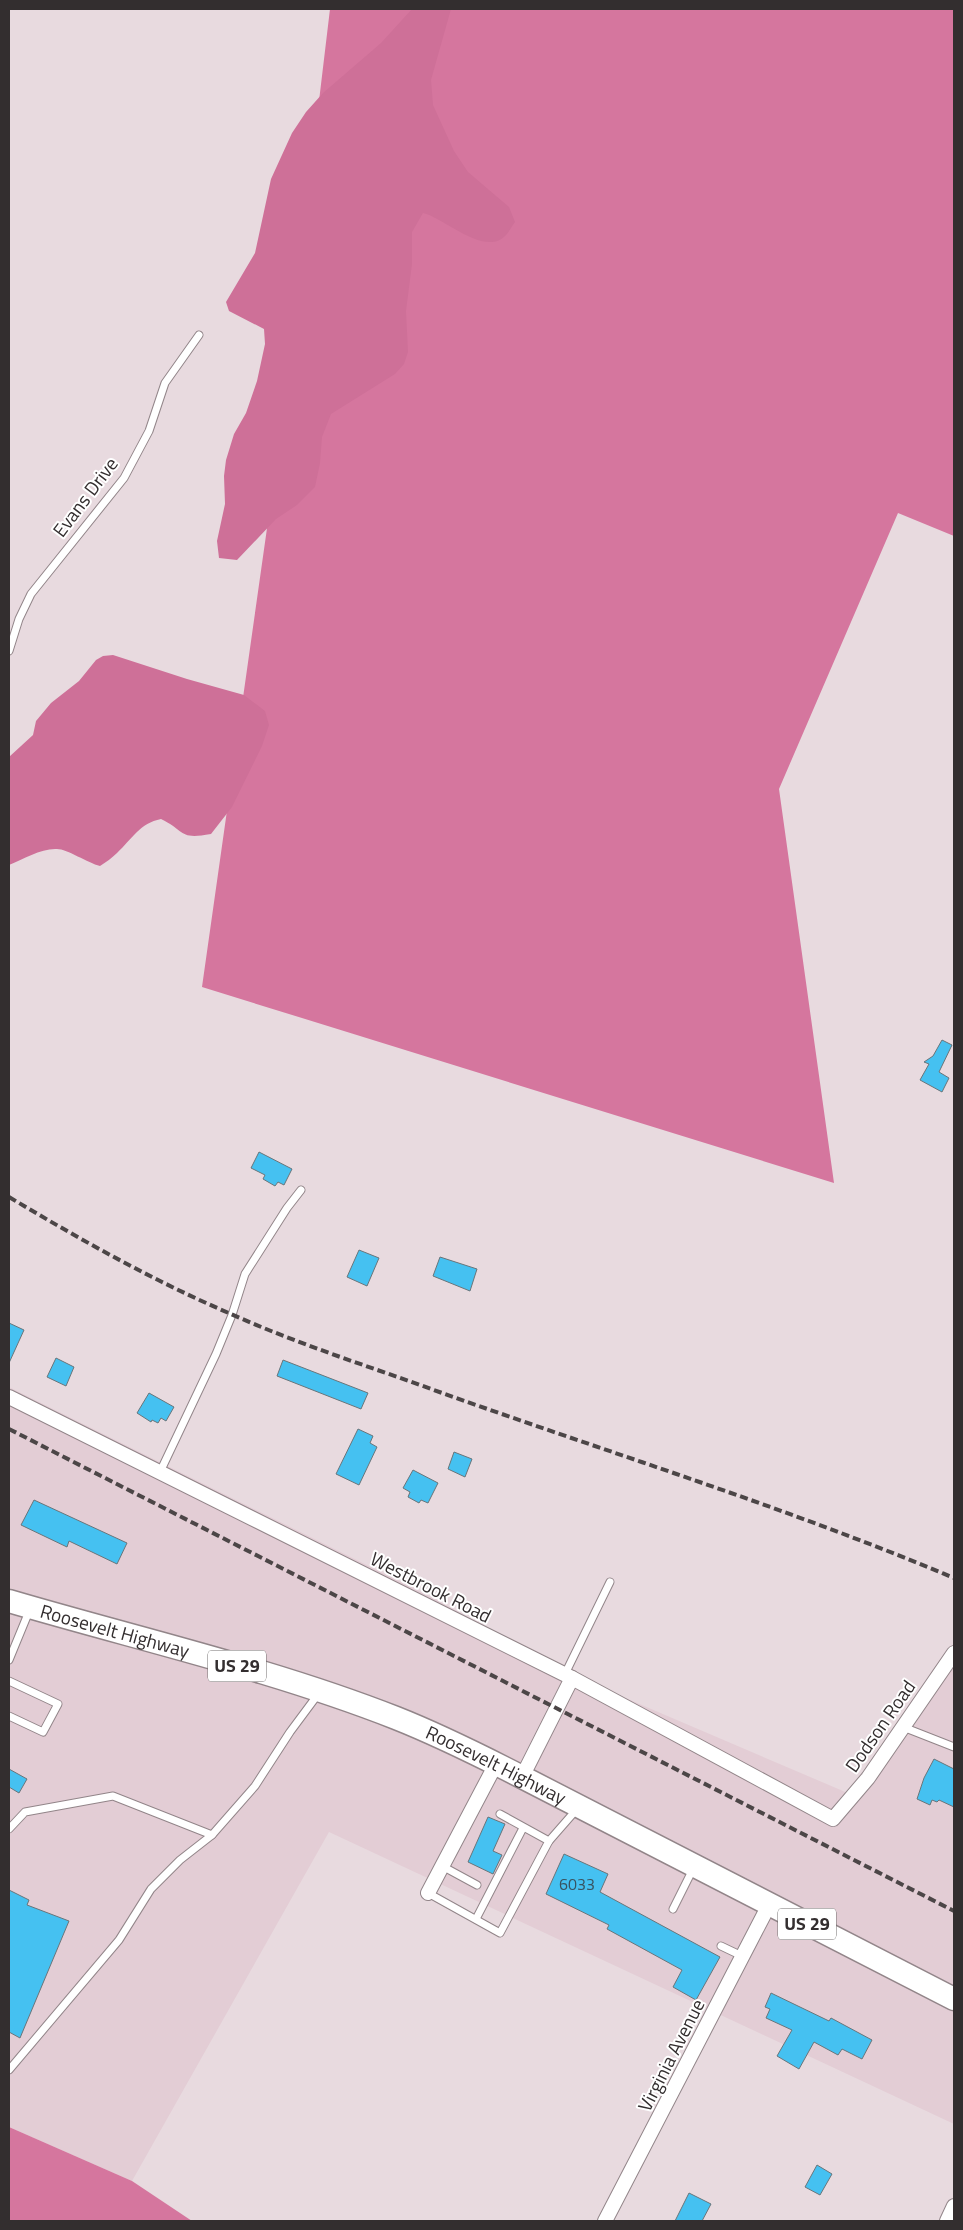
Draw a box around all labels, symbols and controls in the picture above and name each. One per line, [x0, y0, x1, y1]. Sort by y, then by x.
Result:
street label: Evans Drive [45, 451, 124, 543]
street label: Westbrook Road [366, 1544, 497, 1630]
street label: Roosevelt Highway [37, 1596, 193, 1665]
road number: US 29 [208, 1650, 266, 1682]
street label: Dodson Road [837, 1674, 922, 1778]
street label: Roosevelt Highway [421, 1717, 572, 1811]
house number: 6033 [559, 1872, 595, 1896]
road number: US 29 [778, 1908, 836, 1940]
street label: Virginia Avenue [630, 1993, 711, 2116]

